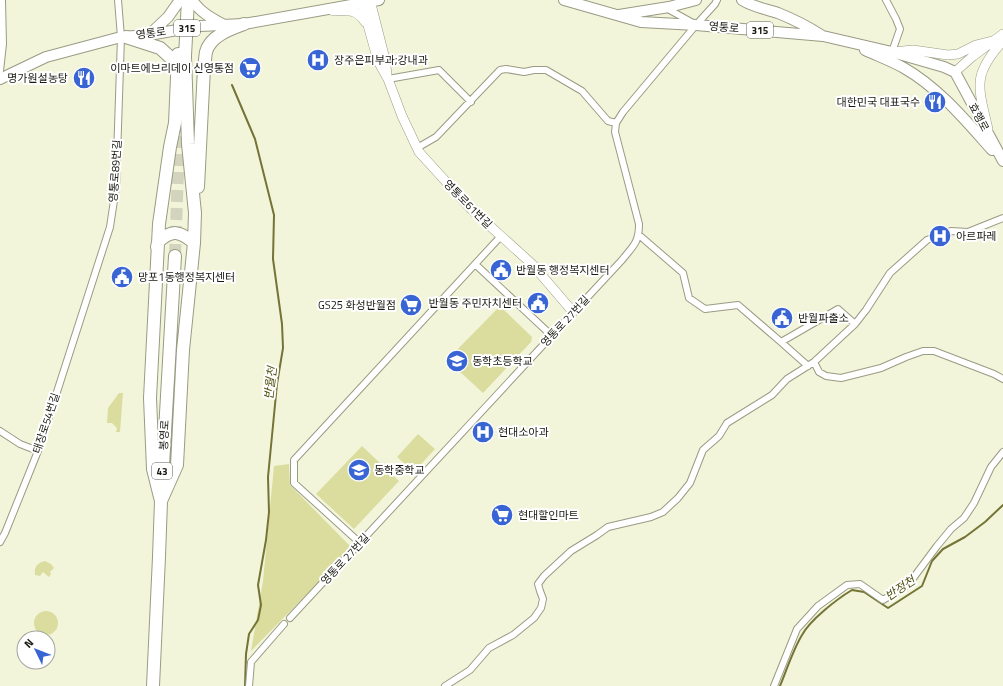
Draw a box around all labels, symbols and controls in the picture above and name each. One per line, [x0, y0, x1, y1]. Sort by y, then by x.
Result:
street label: 영통로 [708, 18, 740, 36]
road number: 315 [174, 20, 200, 36]
road number: 315 [747, 22, 773, 38]
street label: 영통로 [135, 23, 167, 43]
hospital icon: 장주은피부과;강내과 [305, 47, 331, 73]
place label: 장주은피부과;강내과 [334, 52, 428, 68]
supermarket icon: 이마트에브리데이 신영통점 [237, 55, 263, 81]
place label: 이마트에브리데이 신영통점 [110, 60, 234, 76]
restaurant icon: 명가원설농탕 [71, 65, 97, 91]
place label: 명가원설농탕 [7, 70, 68, 86]
restaurant icon: 대한민국 대표국수 [922, 89, 948, 115]
place label: 대한민국 대표국수 [837, 94, 920, 110]
street label: 효행로 [965, 100, 993, 134]
street label: 영통로89번길 [105, 139, 125, 203]
street label: 영통로61번길 [440, 176, 496, 232]
hospital icon: 아르파레 [927, 223, 953, 249]
place label: 아르파레 [956, 228, 996, 244]
public building icon: 반월동 행정복지센터 [488, 257, 514, 283]
place label: 반월동 행정복지센터 [516, 262, 610, 278]
public building icon: 망포1동행정복지센터 [109, 264, 135, 290]
place label: 망포1동행정복지센터 [138, 269, 235, 285]
public building icon: 반월동 주민자치센터 [525, 290, 551, 316]
supermarket icon: GS25 화성반월점 [398, 292, 424, 318]
street label: 영통로 27번길 [537, 292, 593, 350]
place label: 반월동 주민자치센터 [429, 295, 522, 311]
place label: GS25 화성반월점 [318, 297, 396, 313]
public building icon: 반월파출소 [769, 305, 795, 331]
place label: 반월파출소 [798, 310, 849, 326]
school or university icon: 동학초등학교 [444, 348, 470, 374]
place label: 동학초등학교 [472, 353, 533, 369]
water label: 반월천 [259, 363, 282, 401]
street label: 태장로54번길 [29, 391, 63, 455]
street label: 봉영로 [155, 419, 173, 451]
hospital icon: 현대소아과 [470, 419, 496, 445]
place label: 현대소아과 [498, 424, 549, 440]
school or university icon: 동학중학교 [346, 457, 372, 483]
place label: 동학중학교 [374, 462, 425, 478]
road number: 43 [152, 463, 172, 479]
supermarket icon: 현대할인마트 [489, 502, 515, 528]
place label: 현대할인마트 [518, 507, 579, 523]
street label: 영통로 27번길 [317, 530, 373, 588]
water label: 반정천 [881, 570, 921, 605]
north arrow [16, 630, 56, 670]
text: N [20, 635, 37, 651]

